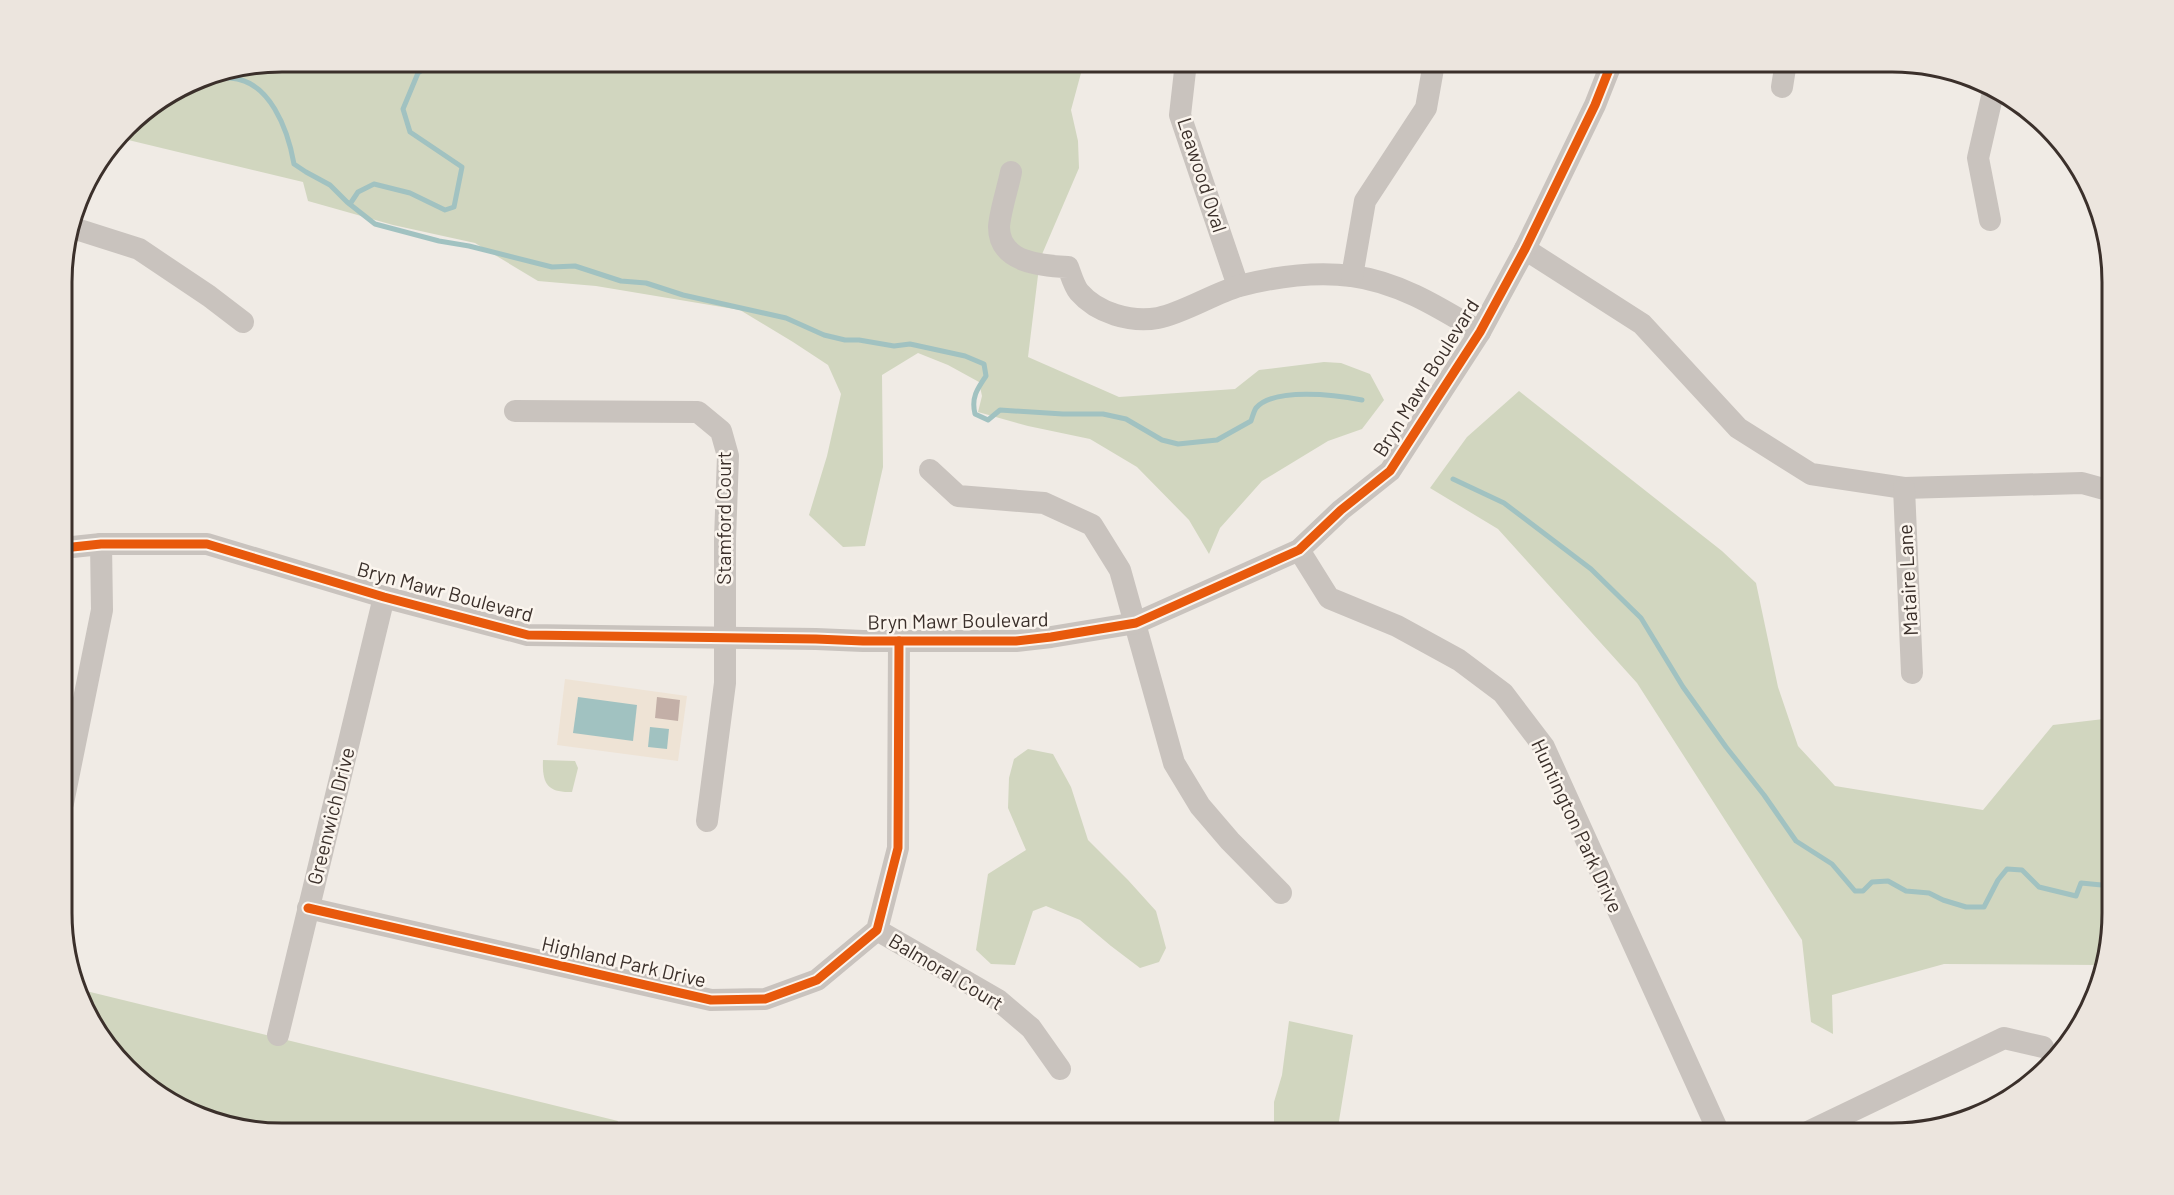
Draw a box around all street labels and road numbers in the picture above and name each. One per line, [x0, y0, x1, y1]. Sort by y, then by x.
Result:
street label: Leawood Oval [1173, 114, 1233, 235]
street label: Bryn Mawr Boulevard [1367, 294, 1483, 461]
street label: Stamford Court [711, 451, 735, 585]
street label: Mataire Lane [1892, 524, 1922, 636]
street label: Bryn Mawr Boulevard [355, 556, 536, 626]
street label: Bryn Mawr Boulevard [867, 606, 1049, 634]
street label: Huntington Park Drive [1527, 735, 1629, 916]
street label: Greenwich Drive [301, 745, 359, 887]
street label: Balmoral Court [885, 928, 1008, 1015]
street label: Highland Park Drive [540, 930, 709, 992]

